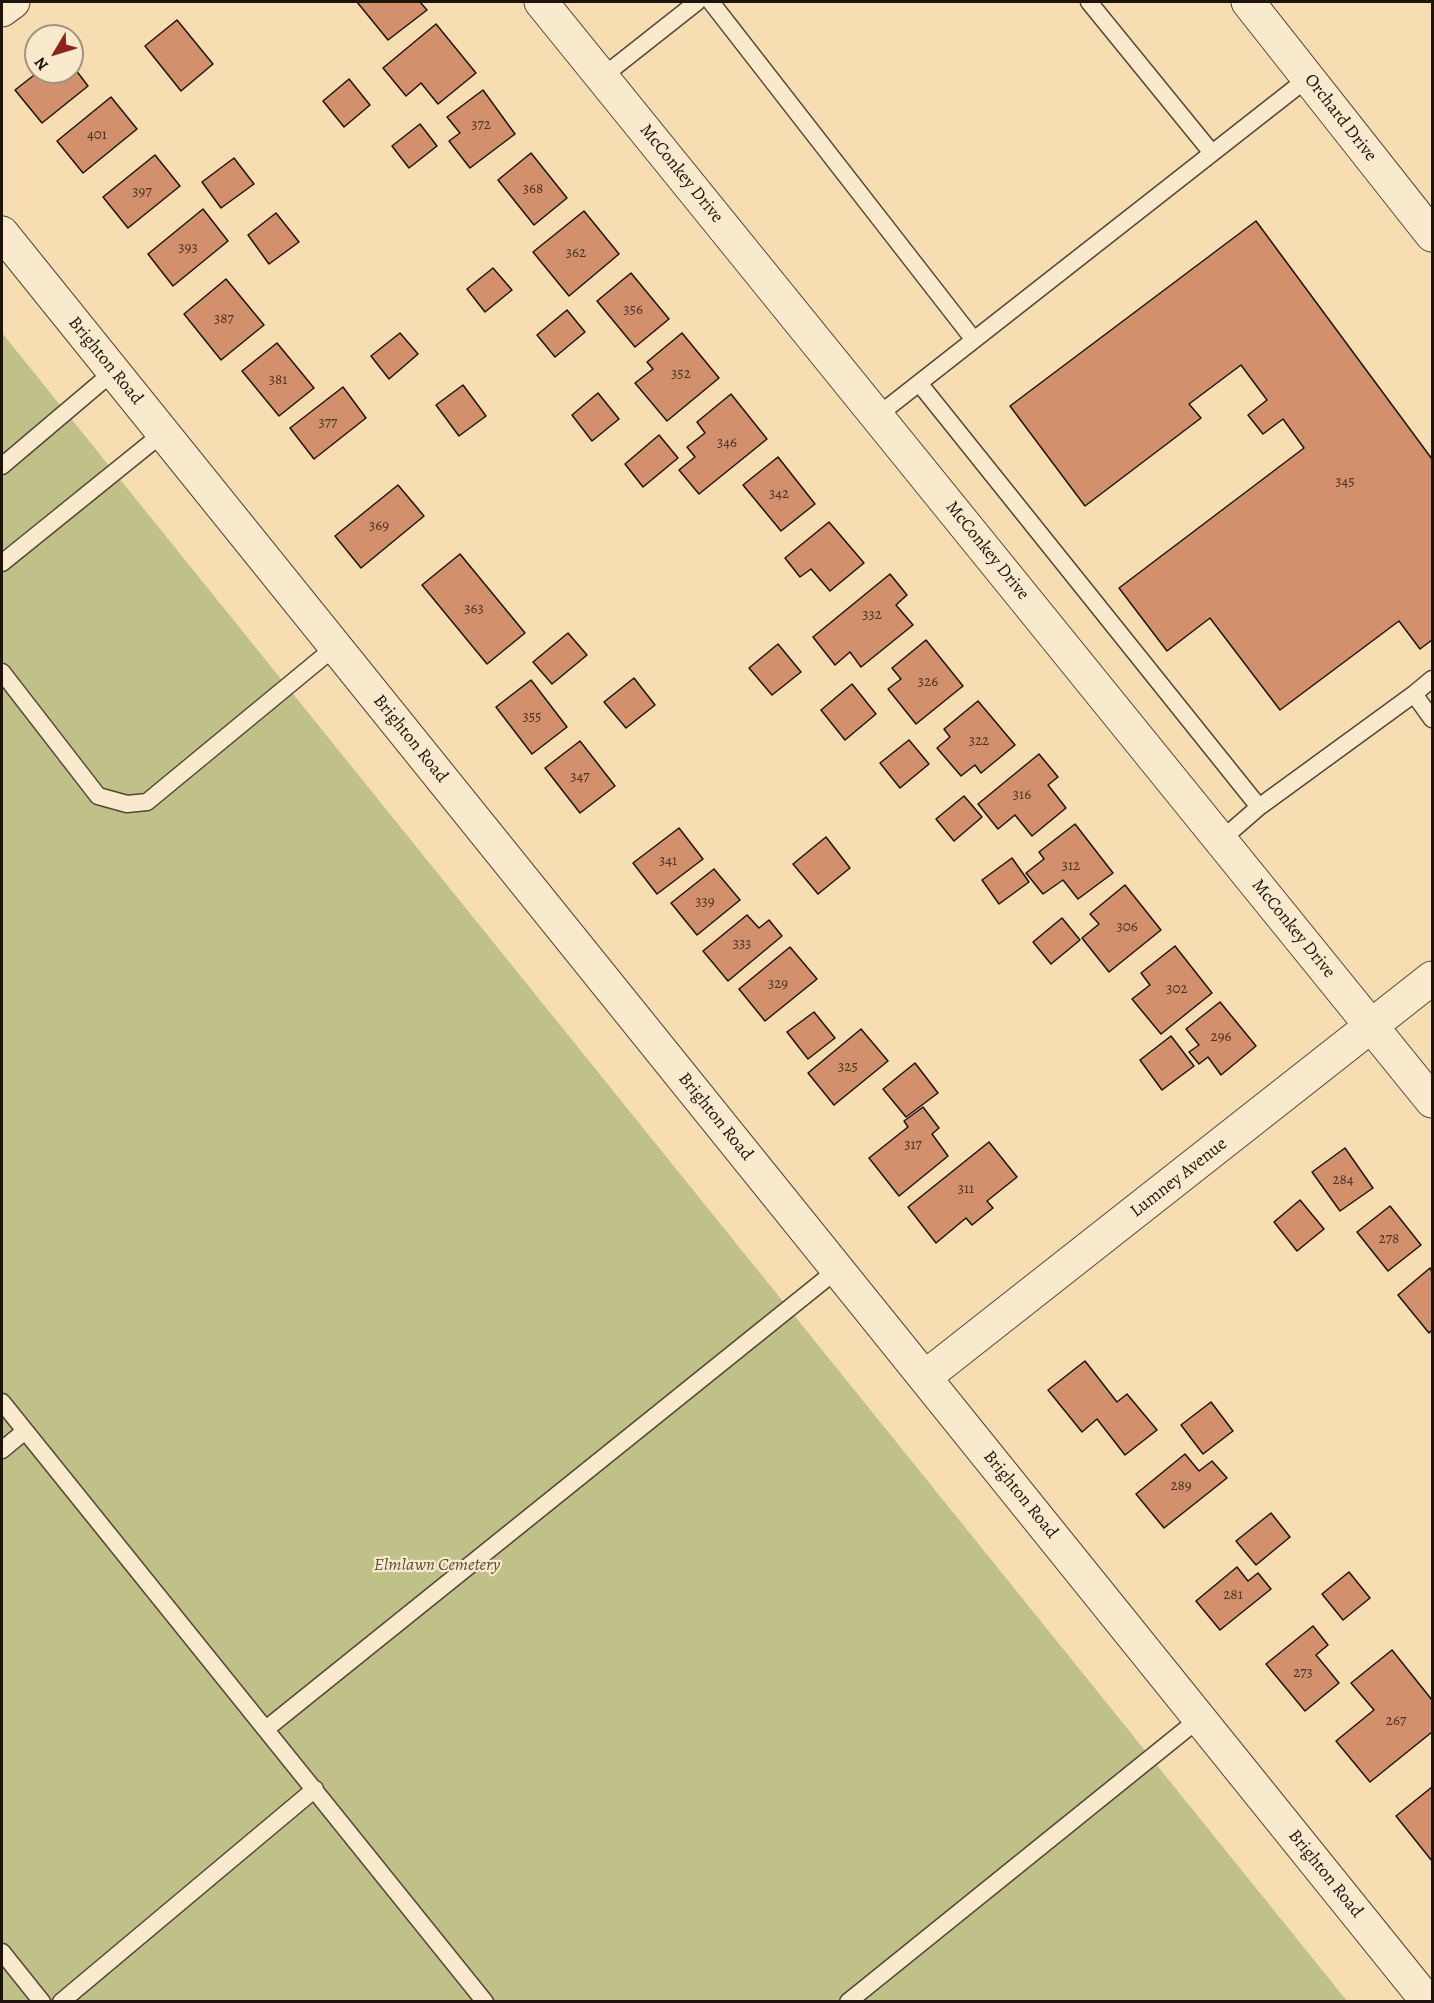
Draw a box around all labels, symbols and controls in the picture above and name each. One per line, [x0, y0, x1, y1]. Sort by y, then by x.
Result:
north arrow [24, 24, 84, 84]
text: N [29, 52, 54, 75]
street label: Orchard Drive [1299, 70, 1381, 166]
house number: 372 [471, 116, 491, 134]
street label: McConkey Drive [635, 120, 727, 228]
house number: 401 [87, 126, 107, 144]
house number: 368 [523, 180, 543, 198]
house number: 397 [132, 183, 152, 201]
house number: 393 [178, 239, 198, 257]
house number: 362 [566, 244, 586, 262]
house number: 356 [623, 301, 643, 319]
house number: 387 [214, 310, 234, 328]
street label: Brighton Road [63, 313, 147, 409]
house number: 352 [671, 365, 691, 383]
house number: 381 [269, 371, 287, 389]
house number: 377 [319, 414, 337, 432]
house number: 346 [717, 434, 737, 452]
house number: 345 [1335, 473, 1355, 491]
house number: 342 [769, 485, 789, 503]
street label: McConkey Drive [941, 497, 1033, 605]
house number: 369 [369, 517, 389, 535]
house number: 363 [464, 600, 484, 618]
house number: 332 [862, 606, 882, 624]
house number: 326 [918, 673, 938, 691]
street label: Brighton Road [368, 691, 452, 787]
house number: 355 [522, 708, 542, 726]
house number: 322 [969, 732, 989, 750]
house number: 347 [570, 768, 590, 786]
house number: 316 [1013, 786, 1031, 804]
house number: 341 [659, 852, 677, 870]
house number: 312 [1062, 857, 1080, 875]
street label: McConkey Drive [1247, 875, 1339, 983]
house number: 339 [695, 893, 715, 911]
house number: 306 [1116, 918, 1138, 936]
house number: 333 [733, 935, 751, 953]
house number: 329 [768, 975, 788, 993]
house number: 302 [1166, 980, 1188, 998]
house number: 296 [1211, 1028, 1231, 1046]
house number: 325 [838, 1058, 858, 1076]
street label: Brighton Road [673, 1069, 757, 1165]
street label: Lumney Avenue [1126, 1133, 1232, 1223]
house number: 317 [904, 1136, 922, 1154]
house number: 284 [1332, 1171, 1354, 1189]
house number: 311 [958, 1180, 974, 1198]
house number: 278 [1379, 1230, 1399, 1248]
street label: Brighton Road [978, 1447, 1062, 1543]
house number: 289 [1170, 1477, 1192, 1495]
park label: Elmlawn Cemetery [374, 1555, 500, 1577]
house number: 281 [1223, 1586, 1243, 1604]
house number: 273 [1293, 1664, 1313, 1682]
house number: 267 [1386, 1712, 1406, 1730]
street label: Brighton Road [1283, 1826, 1367, 1922]

